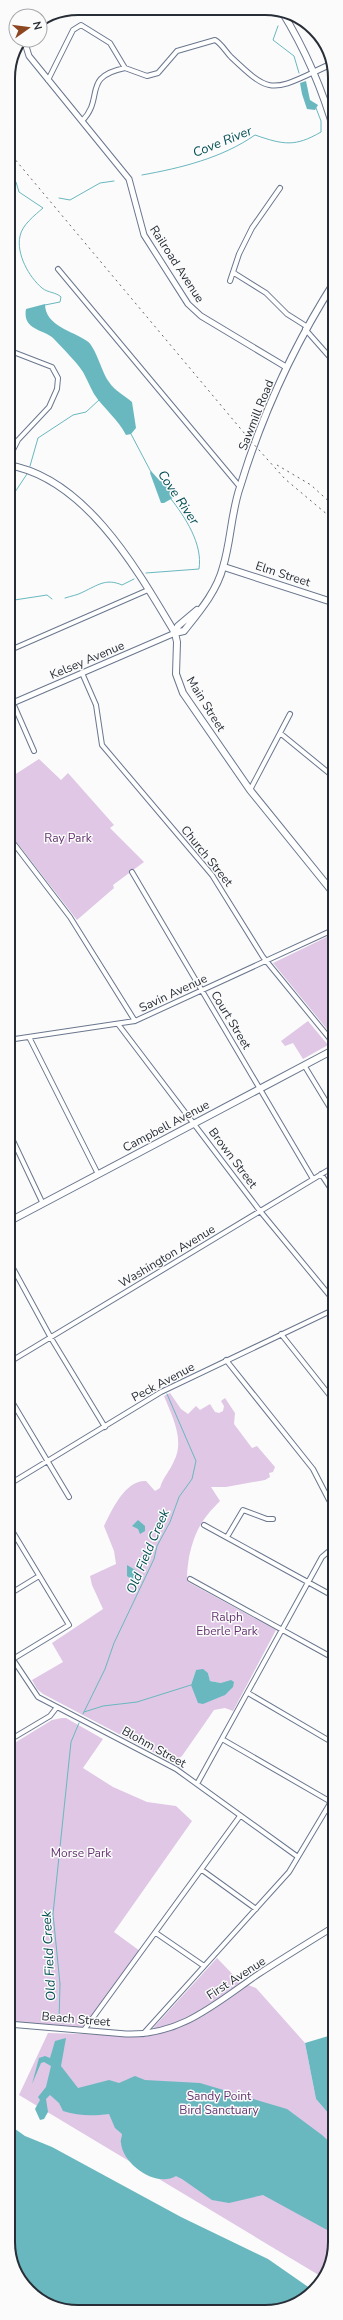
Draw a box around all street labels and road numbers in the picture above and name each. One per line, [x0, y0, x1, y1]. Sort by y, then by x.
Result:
street label: Railroad Avenue [146, 222, 208, 306]
street label: Sawmill Road [235, 377, 277, 453]
street label: Elm Street [254, 558, 313, 591]
street label: Kelsey Avenue [47, 637, 127, 683]
street label: Main Street [183, 673, 230, 735]
street label: Church Street [177, 822, 237, 890]
street label: Savin Avenue [136, 970, 210, 1016]
street label: Court Street [207, 988, 255, 1053]
street label: Campbell Avenue [120, 1096, 212, 1156]
street label: Brown Street [205, 1125, 261, 1192]
street label: Washington Avenue [116, 1221, 218, 1291]
street label: Peck Avenue [129, 1359, 197, 1405]
street label: Blohm Street [119, 1723, 190, 1772]
street label: First Avenue [203, 1953, 269, 2003]
street label: Beach Street [41, 2008, 112, 2030]

